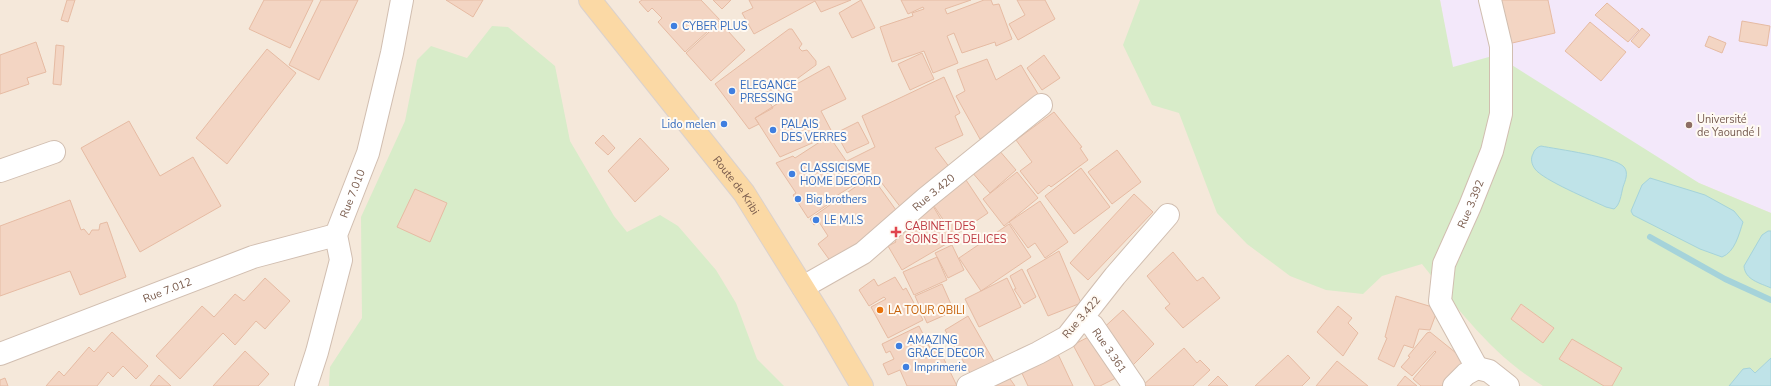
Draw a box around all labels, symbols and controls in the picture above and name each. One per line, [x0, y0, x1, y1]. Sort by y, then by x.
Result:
place label: CYBER PLUS [682, 19, 748, 34]
marker: CYBER PLUS [669, 21, 679, 31]
place label: ELEGANCE PRESSING [740, 78, 797, 106]
marker: ELEGANCE PRESSING [727, 86, 737, 96]
place label: Université de Yaoundé I [1697, 112, 1760, 140]
place label: Lido melen [662, 117, 716, 132]
place label: PALAIS DES VERRES [781, 117, 847, 145]
marker: Lido melen [719, 119, 729, 129]
marker: Université de Yaoundé I [1684, 120, 1694, 130]
marker: PALAIS DES VERRES [768, 125, 778, 135]
street label: Route de Kribi [709, 153, 763, 217]
place label: CLASSICISME HOME DECORD [800, 161, 881, 189]
street label: Rue 7.010 [336, 167, 369, 220]
marker: CLASSICISME HOME DECORD [787, 169, 797, 179]
street label: Rue 3.420 [909, 170, 959, 215]
street label: Rue 3.392 [1454, 178, 1488, 231]
place label: Big brothers [806, 192, 867, 207]
marker: Big brothers [793, 194, 803, 204]
place label: LE M.I.S [824, 213, 864, 228]
marker: LE M.I.S [811, 215, 821, 225]
place label: CABINET DES SOINS LES DELICES [905, 219, 1007, 247]
marker: CABINET DES SOINS LES DELICES [890, 226, 902, 238]
street label: Rue 7.012 [141, 274, 194, 307]
street label: Rue 3.422 [1059, 293, 1104, 342]
place label: LA TOUR OBILI [888, 303, 965, 318]
marker: LA TOUR OBILI [875, 305, 885, 315]
street label: Rue 3.361 [1089, 325, 1130, 376]
place label: AMAZING GRACE DECOR [907, 333, 985, 361]
marker: AMAZING GRACE DECOR [894, 341, 904, 351]
place label: Imprimerie [914, 360, 967, 375]
marker: Imprimerie [901, 362, 911, 372]

